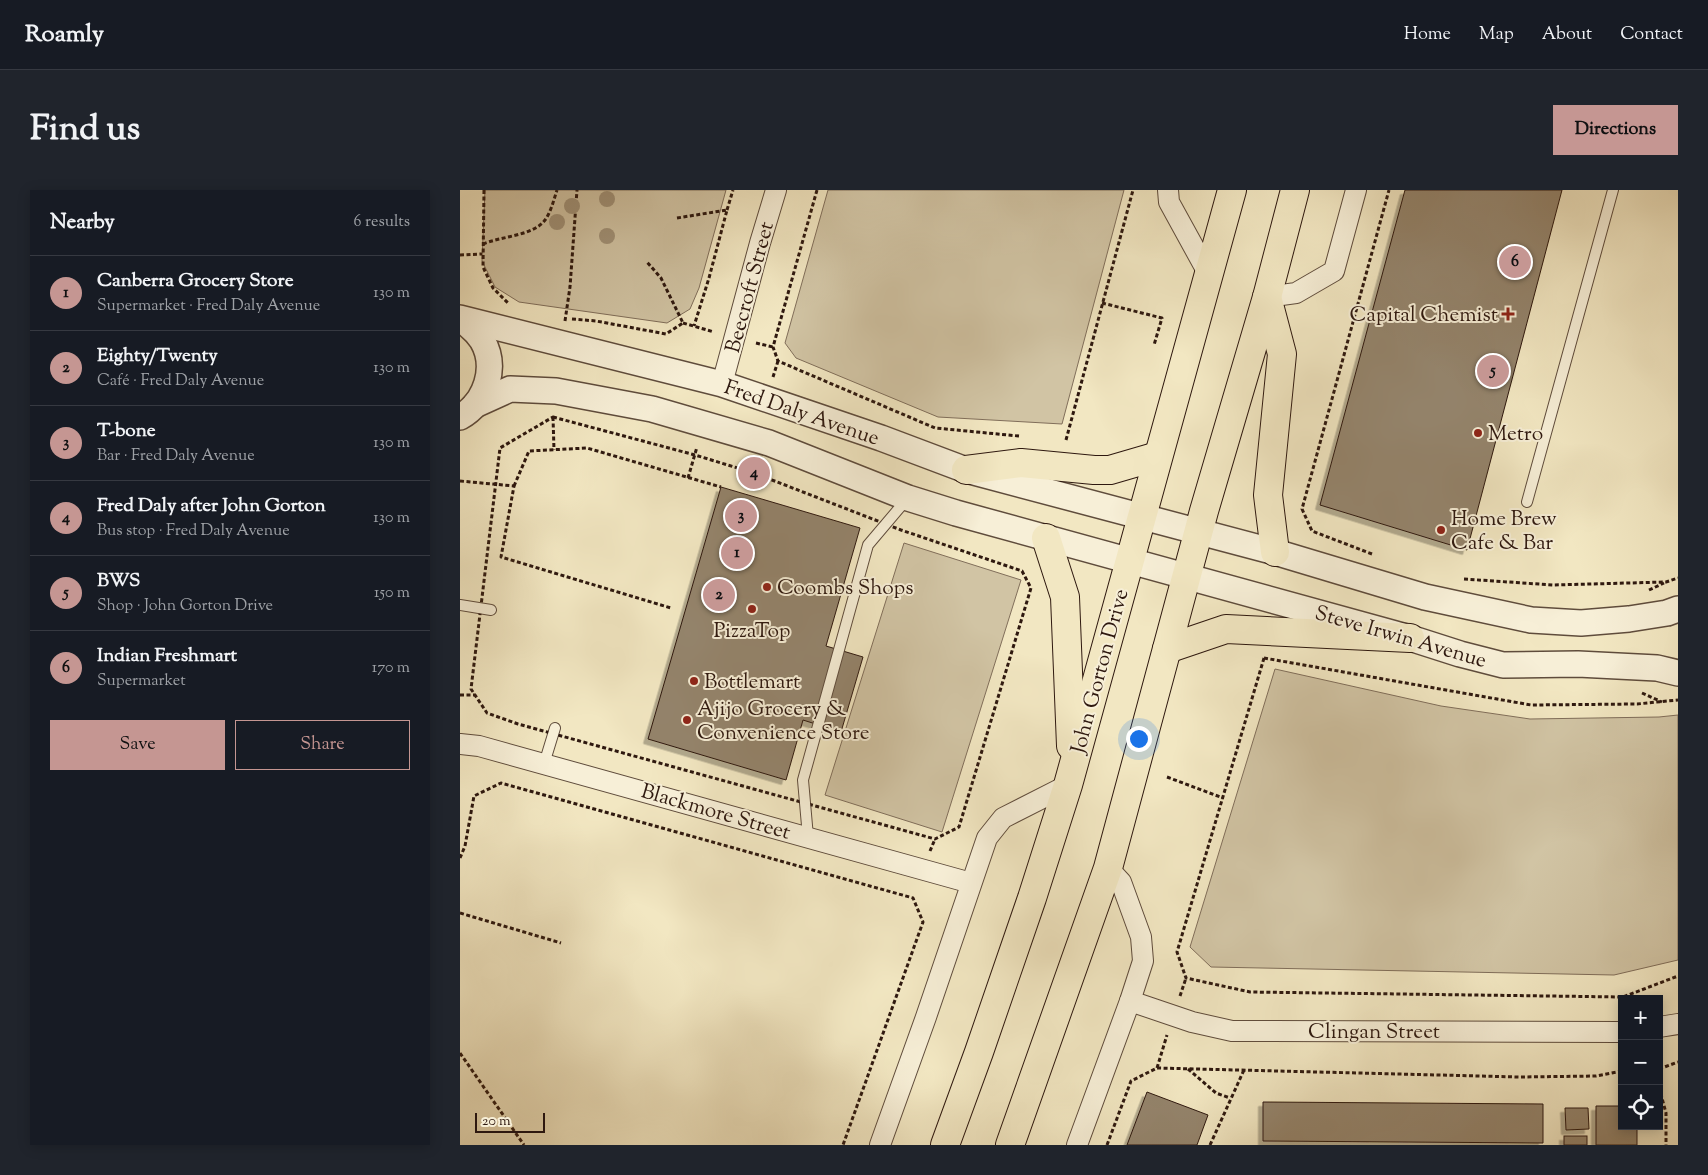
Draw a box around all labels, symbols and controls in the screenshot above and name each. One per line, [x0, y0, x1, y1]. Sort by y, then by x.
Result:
text: Roamly [25, 18, 104, 52]
text: Home [1404, 22, 1451, 48]
text: Map [1479, 22, 1514, 48]
text: About [1542, 22, 1592, 48]
text: Contact [1620, 22, 1683, 48]
text: Find us [30, 105, 140, 156]
button: Directions [1553, 105, 1678, 155]
text: Nearby [50, 208, 115, 238]
text: 6 results [354, 211, 410, 234]
street label: Beecroft Street [719, 219, 783, 356]
pin: 6 [1499, 243, 1531, 281]
text: Canberra Grocery Store [97, 268, 293, 295]
text: 1 [63, 282, 69, 305]
text: 130 m [373, 282, 410, 305]
text: Supermarket · Fred Daly Avenue [97, 295, 320, 318]
place label: Capital Chemist [1350, 301, 1498, 331]
marker: Capital Chemist [1502, 308, 1514, 320]
text: Eighty/Twenty [97, 343, 218, 370]
pin: 5 [1477, 352, 1509, 390]
text: 2 [62, 357, 70, 380]
text: 130 m [373, 357, 410, 380]
text: Café · Fred Daly Avenue [97, 370, 264, 393]
street label: Fred Daly Avenue [720, 373, 883, 455]
text: T-bone [97, 418, 156, 445]
place label: Metro [1488, 420, 1543, 450]
marker: Metro [1472, 427, 1484, 439]
text: 3 [63, 432, 69, 455]
text: 130 m [373, 432, 410, 455]
text: Bar · Fred Daly Avenue [97, 445, 255, 468]
pin: 4 [738, 454, 770, 492]
text: Fred Daly after John Gorton [97, 493, 326, 520]
pin: 3 [725, 497, 757, 535]
place label: Home Brew Cafe & Bar [1451, 505, 1557, 559]
text: 4 [62, 507, 70, 530]
text: 130 m [373, 507, 410, 530]
text: Bus stop · Fred Daly Avenue [97, 520, 290, 543]
marker: Home Brew Cafe & Bar [1435, 524, 1447, 536]
pin: 1 [721, 534, 753, 572]
text: BWS [97, 568, 140, 595]
place label: Coombs Shops [777, 574, 914, 604]
pin: 2 [703, 576, 735, 614]
marker: Coombs Shops [761, 581, 773, 593]
text: 5 [63, 582, 69, 605]
text: 150 m [374, 582, 410, 605]
street label: John Gorton Drive [1064, 586, 1137, 758]
text: Shop · John Gorton Drive [97, 595, 273, 618]
street label: Steve Irwin Avenue [1311, 599, 1490, 677]
marker: PizzaTop [746, 603, 758, 615]
place label: PizzaTop [713, 617, 791, 647]
text: Indian Freshmart [97, 643, 237, 670]
text: 6 [62, 657, 70, 680]
text: 170 m [372, 657, 410, 680]
place label: Bottlemart [704, 668, 800, 698]
text: Supermarket [97, 670, 186, 693]
marker: Bottlemart [688, 675, 700, 687]
place label: Ajijo Grocery & Convenience Store [697, 695, 870, 749]
marker: Ajijo Grocery & Convenience Store [681, 714, 693, 726]
button: Save [50, 720, 225, 770]
button: Share [235, 720, 410, 770]
your location [1126, 726, 1152, 752]
street label: Blackmore Street [637, 777, 794, 849]
map controls [1618, 995, 1663, 1130]
button: + [1618, 995, 1663, 1040]
street label: Clingan Street [1308, 1018, 1440, 1048]
button: − [1618, 1040, 1663, 1085]
button: locate [1618, 1085, 1663, 1130]
scale bar [475, 1110, 545, 1133]
text: 20 m [482, 1112, 511, 1132]

